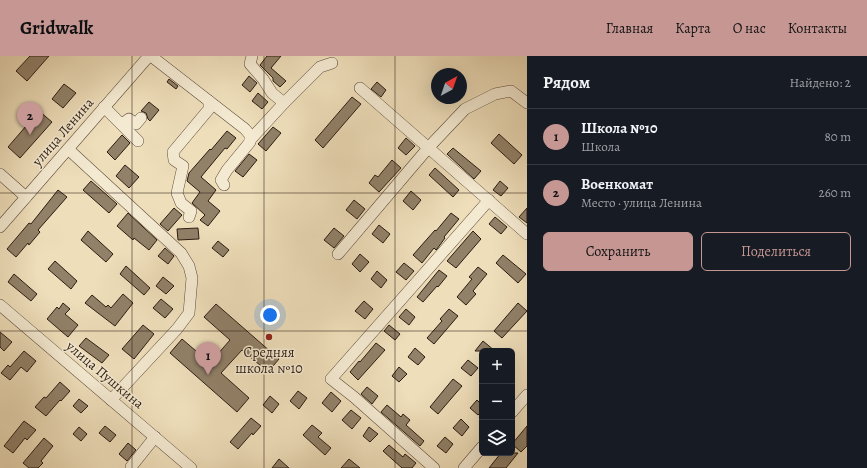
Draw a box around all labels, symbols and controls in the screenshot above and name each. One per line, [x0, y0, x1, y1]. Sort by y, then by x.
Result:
text: Gridwalk [20, 15, 93, 41]
text: Главная [606, 19, 653, 38]
text: Карта [675, 19, 711, 38]
text: О нас [733, 19, 766, 38]
text: Контакты [788, 19, 847, 38]
north arrow [431, 68, 467, 104]
text: Рядом [543, 71, 590, 94]
text: Найдено: 2 [790, 74, 851, 91]
street label: улица Ленина [27, 93, 98, 171]
pin: 2 [17, 102, 43, 135]
text: Школа №10 [581, 118, 657, 138]
text: 1 [554, 128, 558, 145]
text: 80 m [824, 128, 851, 145]
text: Школа [581, 138, 620, 155]
text: Военкомат [581, 174, 653, 194]
text: 2 [553, 184, 559, 201]
text: 260 m [818, 184, 851, 201]
text: Место · улица Ленина [581, 194, 702, 211]
button: Сохранить [543, 232, 693, 271]
button: Поделиться [701, 232, 851, 271]
your location [260, 305, 280, 325]
marker: Средняя школа №10 [264, 332, 274, 342]
street label: улица Пушкина [61, 336, 148, 413]
pin: 1 [195, 342, 221, 375]
place label: Средняя школа №10 [235, 343, 303, 378]
map controls [479, 348, 515, 456]
button: + [479, 348, 515, 384]
button: − [479, 384, 515, 420]
button: layers [479, 420, 515, 456]

